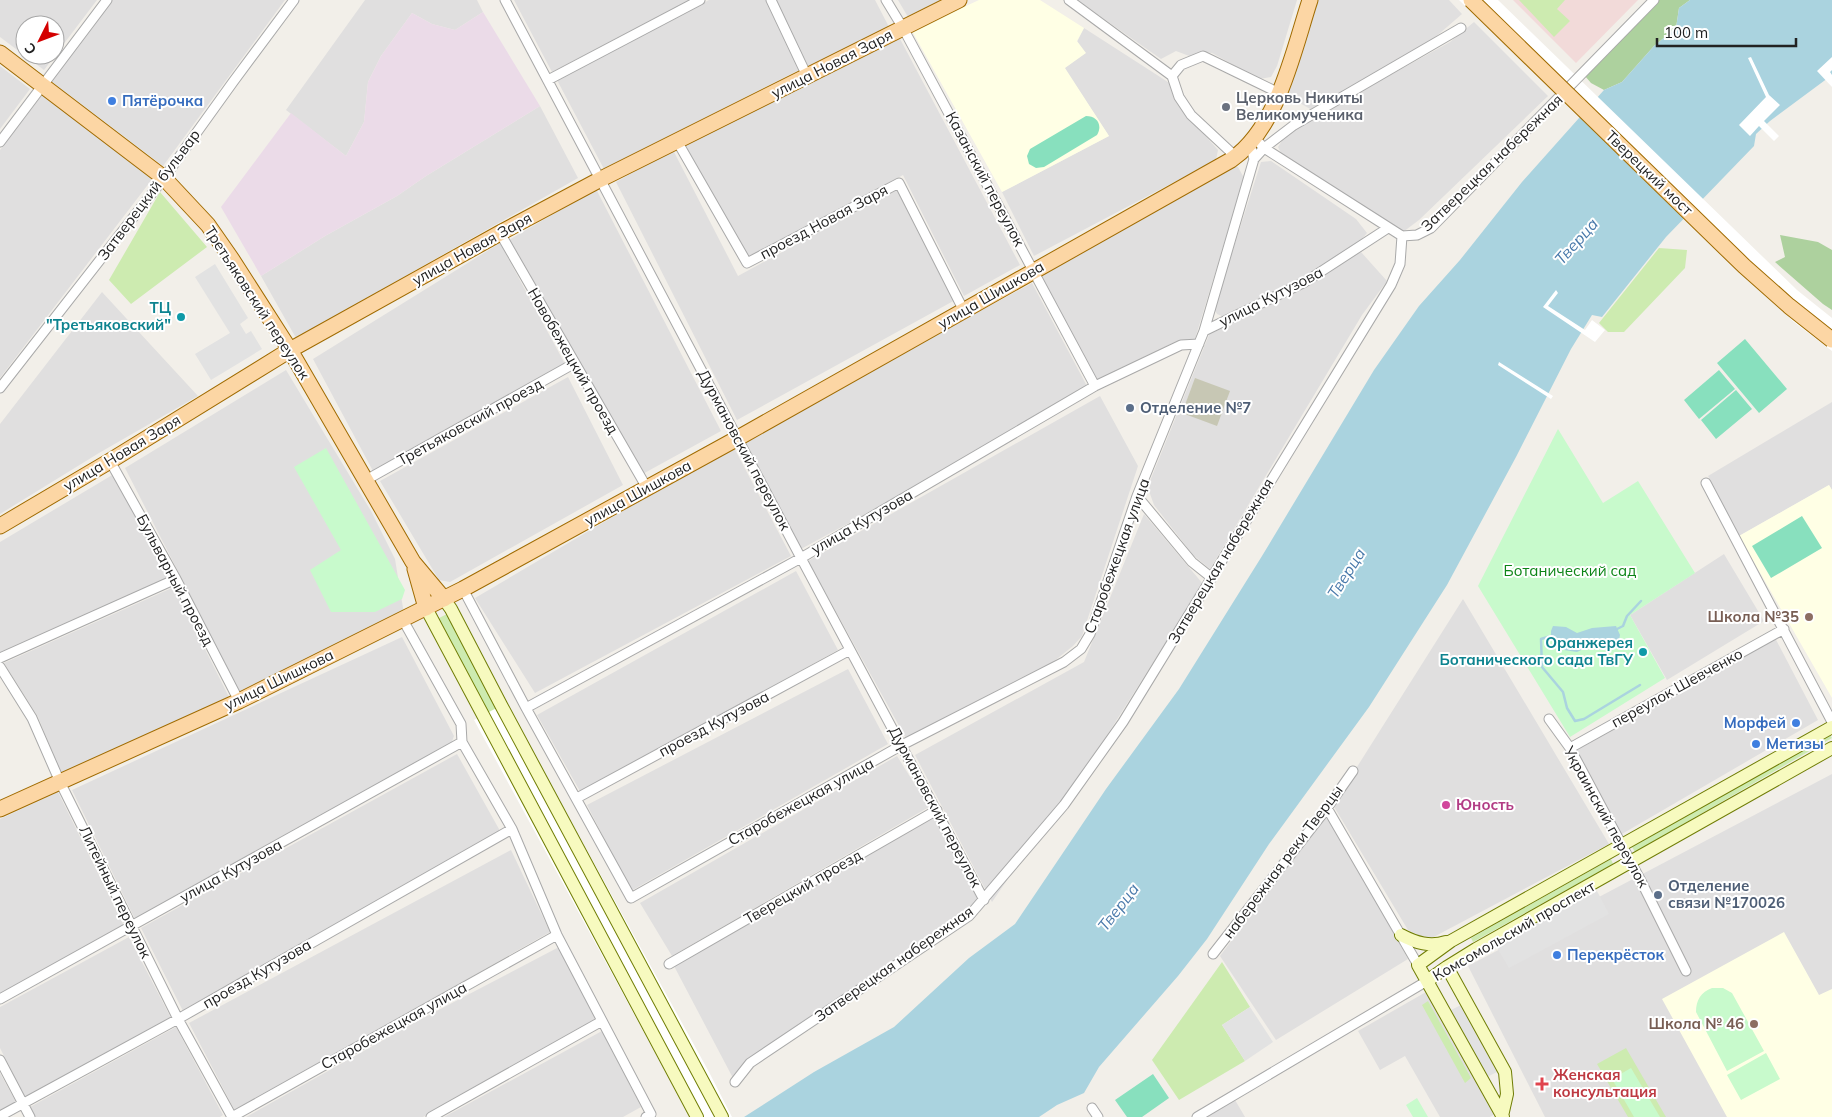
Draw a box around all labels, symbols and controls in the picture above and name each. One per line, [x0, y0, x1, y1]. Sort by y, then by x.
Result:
north arrow [15, 15, 65, 65]
scale bar [1657, 15, 1796, 47]
text: 100 m [1664, 23, 1708, 42]
street label: улица Новая Заря [768, 25, 896, 102]
text: С [20, 39, 40, 58]
place label: Церковь Никиты Великомученика [1236, 88, 1363, 124]
street label: Затверецкая набережная [1417, 90, 1566, 235]
place label: Пятёрочка [122, 91, 203, 110]
marker: Пятёрочка [106, 95, 118, 107]
marker: Церковь Никиты Великомученика [1220, 101, 1232, 113]
street label: Казанский переулок [942, 108, 1029, 250]
street label: Затверецкий бульвар [93, 126, 204, 264]
street label: Тверецкий мост [1602, 126, 1697, 219]
street label: проезд Новая Заря [757, 180, 891, 263]
street label: улица Новая Заря [409, 208, 535, 289]
water label: Тверца [1550, 213, 1602, 268]
street label: Третьяковский переулок [201, 222, 315, 384]
street label: улица Шишкова [934, 257, 1047, 333]
street label: улица Кутузова [1216, 262, 1326, 331]
street label: Новобежецкий проезд [524, 284, 623, 437]
place label: ТЦ "Третьяковский" [46, 298, 171, 334]
marker: ТЦ "Третьяковский" [175, 311, 187, 323]
street label: Дурмановский переулок [694, 366, 795, 534]
street label: Третьяковский проезд [394, 374, 546, 469]
place label: Отделение №7 [1140, 398, 1251, 417]
marker: Отделение №7 [1124, 402, 1136, 414]
street label: улица Новая Заря [59, 410, 184, 495]
street label: улица Шишкова [581, 455, 695, 530]
street label: Затверецкая набережная [1164, 475, 1278, 647]
street label: Старобежецкая улица [1080, 476, 1153, 636]
street label: улица Кутузова [808, 485, 916, 558]
street label: Бульварный проезд [133, 511, 218, 649]
water label: Тверца [1323, 544, 1369, 602]
park label: Ботанический сад [1504, 561, 1636, 580]
place label: Школа №35 [1708, 607, 1799, 626]
marker: Школа №35 [1803, 611, 1815, 623]
place label: Оранжерея Ботанического сада ТвГУ [1440, 633, 1634, 669]
street label: переулок Шевченко [1608, 644, 1746, 732]
street label: улица Шишкова [221, 645, 337, 714]
marker: Оранжерея Ботанического сада ТвГУ [1637, 646, 1649, 658]
street label: проезд Кутузова [655, 686, 772, 761]
place label: Морфей [1724, 713, 1786, 732]
marker: Морфей [1790, 717, 1802, 729]
street label: Дурмановский переулок [885, 723, 986, 891]
place label: Метизы [1766, 734, 1824, 753]
marker: Метизы [1750, 738, 1762, 750]
street label: Украинский переулок [1559, 742, 1654, 892]
street label: Старобежецкая улица [725, 754, 877, 850]
street label: набережная реки Тверцы [1219, 781, 1347, 942]
place label: Юность [1456, 795, 1514, 814]
marker: Юность [1440, 799, 1452, 811]
street label: Литейный переулок [75, 822, 156, 962]
street label: улица Кутузова [176, 835, 285, 907]
street label: Тверецкий проезд [740, 845, 865, 928]
street label: Комсомольский проспект [1429, 876, 1599, 985]
place label: Отделение связи №170026 [1668, 876, 1785, 912]
water label: Тверца [1093, 879, 1143, 935]
marker: Отделение связи №170026 [1652, 889, 1664, 901]
street label: Затверецкая набережная [811, 901, 977, 1026]
street label: проезд Кутузова [199, 935, 314, 1012]
place label: Перекрёсток [1567, 945, 1664, 964]
marker: Перекрёсток [1551, 949, 1563, 961]
street label: Старобежецкая улица [318, 978, 470, 1074]
place label: Школа № 46 [1648, 1014, 1744, 1033]
marker: Школа № 46 [1748, 1018, 1760, 1030]
place label: Женская консультация [1553, 1065, 1657, 1101]
marker: Женская консультация [1535, 1077, 1549, 1091]

